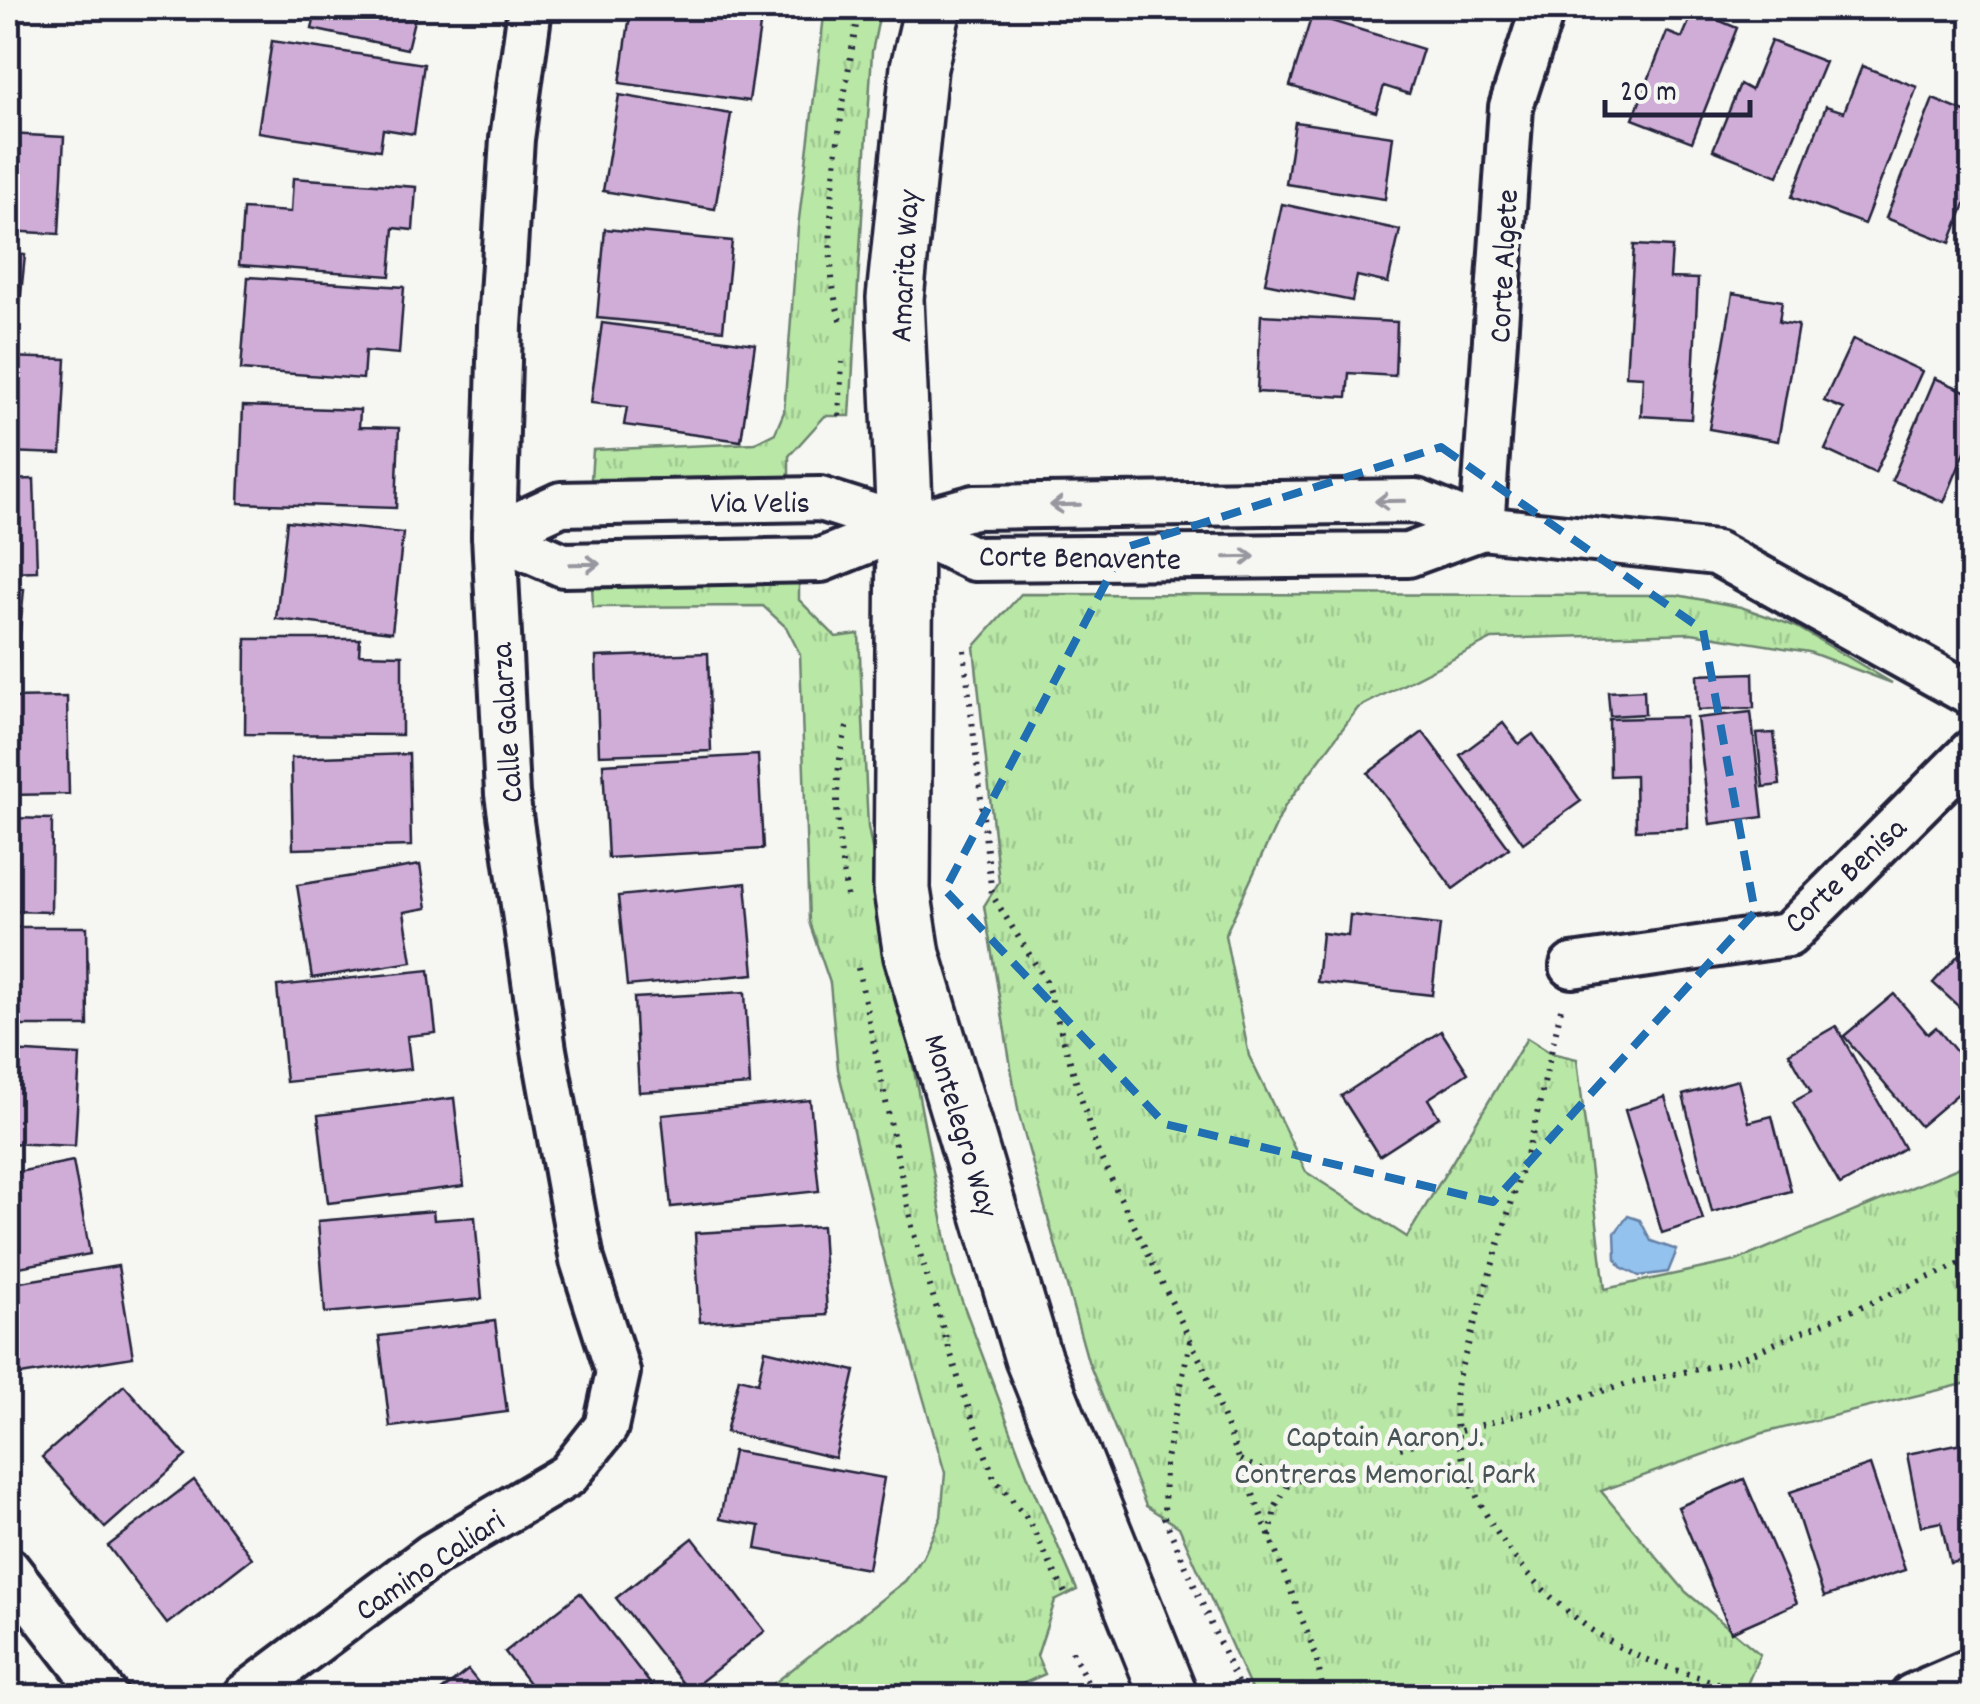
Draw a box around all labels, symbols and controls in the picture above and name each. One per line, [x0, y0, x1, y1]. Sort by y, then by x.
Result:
scale bar [1605, 55, 1750, 117]
text: 20 m [1620, 73, 1677, 116]
street label: Amarita Way [881, 188, 935, 344]
street label: Corte Algete [1480, 188, 1534, 344]
street label: Via Velis [710, 483, 810, 529]
one-way arrow [1374, 492, 1406, 510]
one-way arrow [1049, 496, 1081, 515]
street label: Corte Benavente [978, 536, 1181, 586]
one-way arrow [1222, 548, 1255, 566]
one-way arrow [568, 554, 601, 574]
street label: Calle Galarza [481, 640, 539, 804]
street label: Corte Benisa [1776, 808, 1920, 947]
street label: Montelegro Way [909, 1029, 1008, 1225]
park label: Captain Aaron J. Contreras Memorial Park [1234, 1417, 1536, 1500]
street label: Camino Caliari [348, 1501, 516, 1635]

